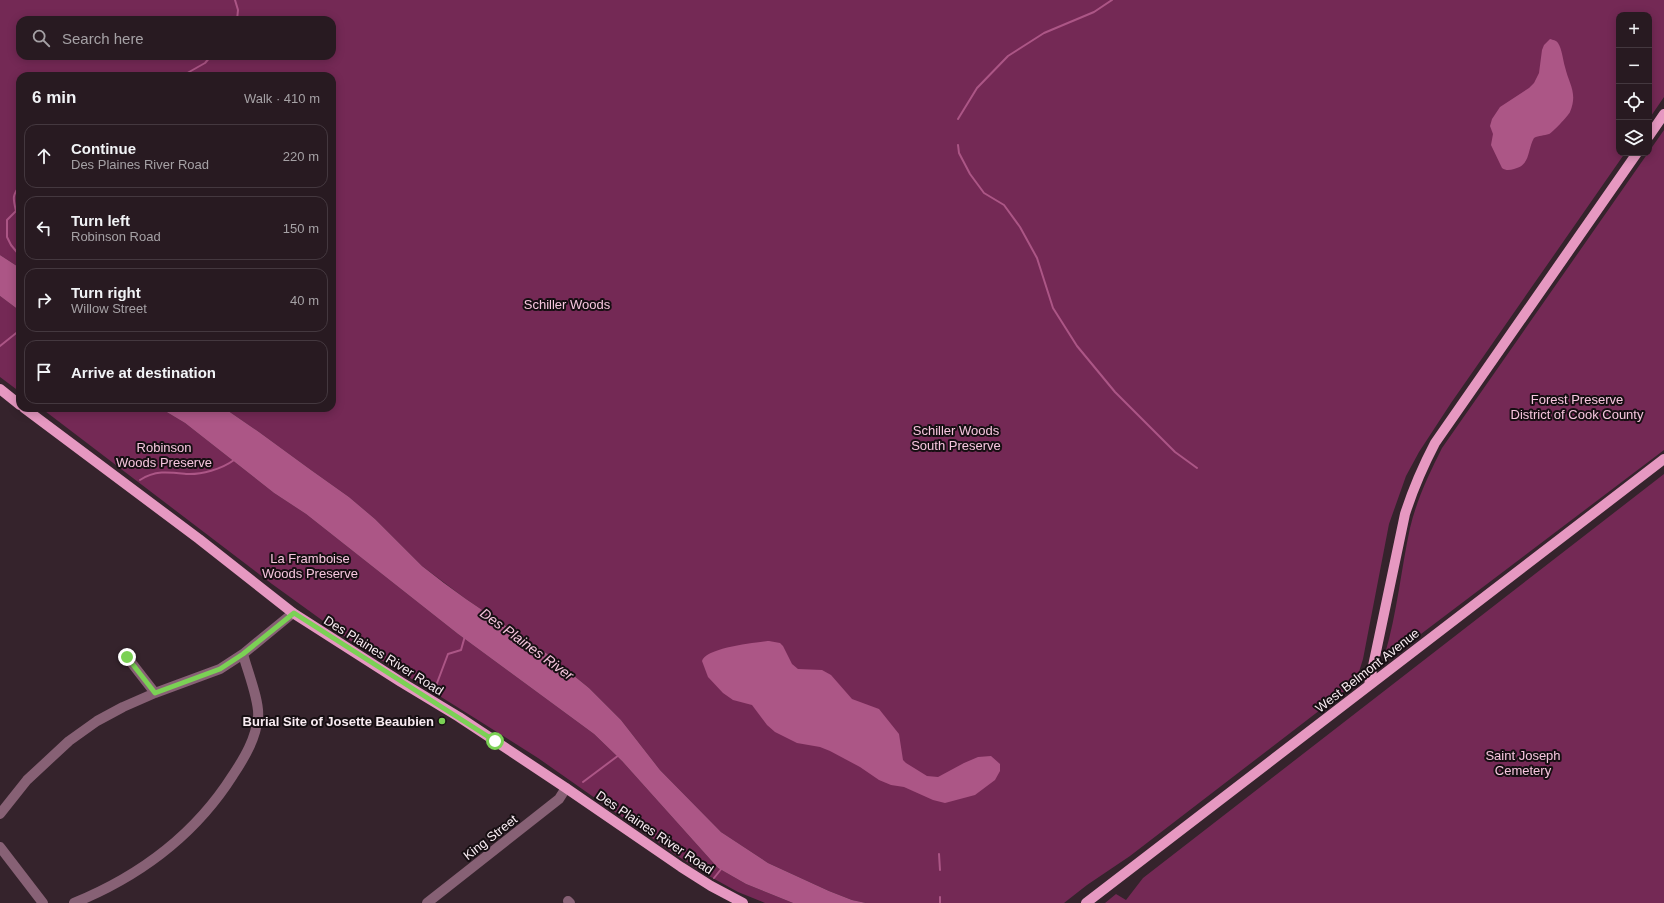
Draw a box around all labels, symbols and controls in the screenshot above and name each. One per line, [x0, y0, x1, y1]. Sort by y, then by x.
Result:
map controls [1616, 12, 1652, 156]
button: + [1616, 12, 1652, 48]
search box [16, 16, 336, 60]
icon: search [30, 27, 52, 49]
text: Search here [62, 30, 144, 47]
button: − [1616, 48, 1652, 84]
button: locate [1616, 84, 1652, 120]
text: 6 min [32, 88, 76, 107]
text: Walk · 410 m [244, 91, 320, 106]
button: layers [1616, 120, 1652, 156]
text: Continue [71, 140, 136, 157]
icon: ahead [33, 145, 55, 167]
text: 220 m [283, 149, 319, 164]
text: Des Plaines River Road [71, 157, 209, 172]
text: Turn left [71, 212, 130, 229]
icon: left [33, 217, 55, 239]
text: 150 m [283, 221, 319, 236]
text: Robinson Road [71, 229, 161, 244]
text: Turn right [71, 284, 141, 301]
icon: right [33, 289, 55, 311]
text: 40 m [290, 293, 319, 308]
park label: Schiller Woods [524, 297, 611, 312]
text: Willow Street [71, 301, 147, 316]
icon: arrive [33, 361, 55, 383]
text: Arrive at destination [71, 364, 216, 381]
park label: Forest Preserve District of Cook County [1511, 392, 1644, 422]
park label: Schiller Woods South Preserve [911, 423, 1001, 453]
park label: Robinson Woods Preserve [116, 440, 212, 470]
park label: La Framboise Woods Preserve [262, 551, 358, 581]
water label: Des Plaines River [477, 605, 578, 684]
street label: Des Plaines River Road [321, 612, 446, 698]
street label: West Belmont Avenue [1312, 625, 1422, 716]
route end [118, 648, 136, 666]
place label: Burial Site of Josette Beaubien [243, 714, 434, 729]
marker: Burial Site of Josette Beaubien [437, 716, 447, 726]
route start [486, 732, 504, 750]
park label: Saint Joseph Cemetery [1485, 748, 1561, 778]
street label: Des Plaines River Road [593, 788, 716, 877]
street label: King Street [460, 811, 521, 863]

